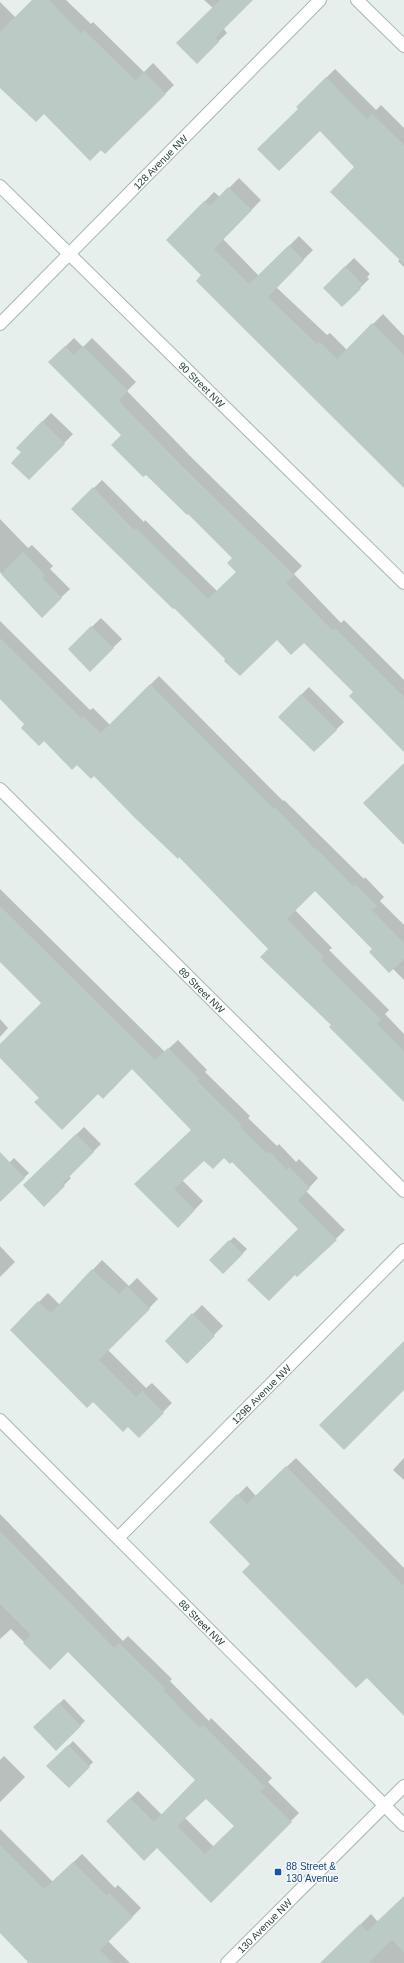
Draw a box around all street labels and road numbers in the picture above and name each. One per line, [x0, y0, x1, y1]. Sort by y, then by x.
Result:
street label: 128 Avenue NW [131, 132, 190, 192]
street label: 90 Street NW [176, 360, 227, 410]
street label: 89 Street NW [176, 965, 227, 1016]
street label: 129B Avenue NW [230, 1362, 293, 1426]
street label: 88 Street NW [177, 1598, 227, 1648]
street label: 130 Avenue NW [235, 1896, 295, 1955]

